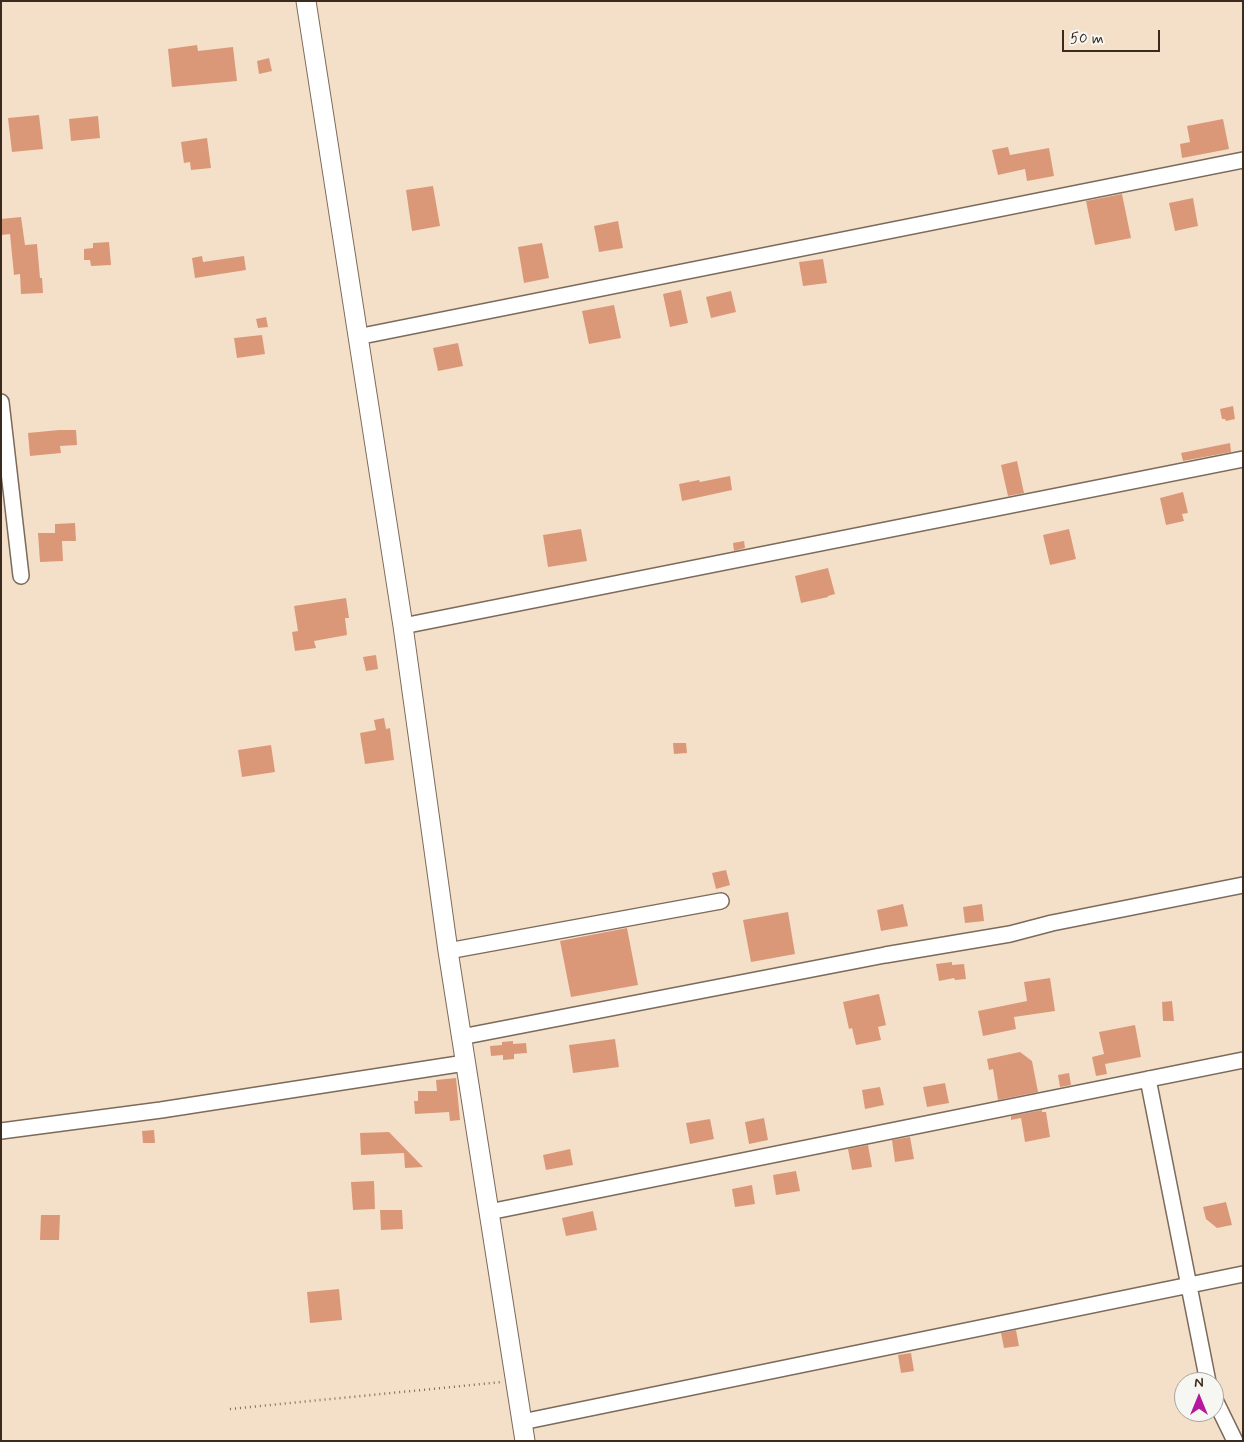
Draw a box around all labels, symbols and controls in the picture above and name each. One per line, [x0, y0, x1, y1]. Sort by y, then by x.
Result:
scale bar [1064, 20, 1162, 52]
text: 50 m [1070, 29, 1104, 49]
north arrow [1174, 1372, 1224, 1422]
text: N [1194, 1374, 1204, 1392]

